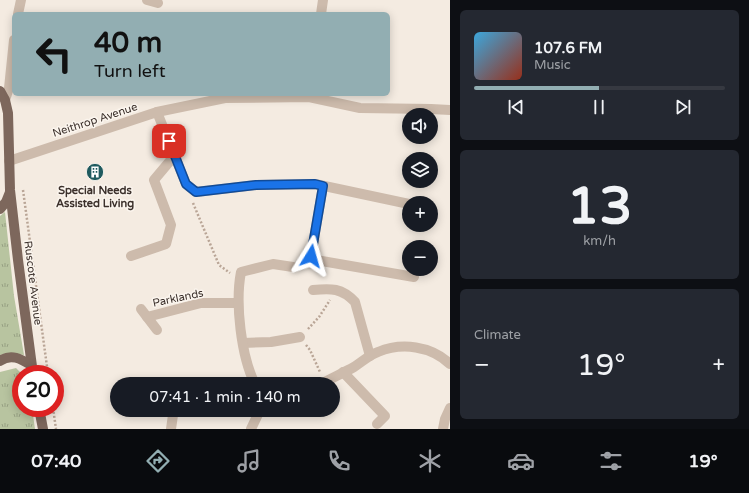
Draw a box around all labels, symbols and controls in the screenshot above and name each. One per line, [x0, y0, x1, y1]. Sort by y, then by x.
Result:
text: 40 m [94, 26, 162, 60]
icon: left [28, 28, 80, 80]
text: 107.6 FM [534, 39, 602, 57]
text: Music [534, 57, 571, 73]
text: Turn left [94, 60, 166, 82]
icon: previous [505, 96, 527, 118]
icon: pause [588, 96, 610, 118]
icon: next [672, 96, 694, 118]
street label: Neithrop Avenue [51, 100, 139, 140]
map controls [402, 108, 438, 276]
button: sound [402, 108, 438, 144]
pin [152, 124, 186, 158]
icon: arrive [158, 130, 180, 152]
button: layers [402, 152, 438, 188]
building icon: Special Needs Assisted Living [85, 162, 105, 182]
text: 13 [567, 175, 632, 238]
place label: Special Needs Assisted Living [56, 184, 134, 211]
button: + [402, 196, 438, 232]
text: km/h [583, 233, 616, 249]
position arrow [290, 235, 332, 277]
street label: Ruscote Avenue [21, 240, 45, 326]
button: − [402, 240, 438, 276]
street label: Parklands [152, 286, 204, 310]
text: Climate [474, 327, 521, 343]
text: 19° [577, 347, 626, 384]
text: − [474, 352, 490, 378]
text: + [713, 352, 725, 378]
speed limit sign: 20 [12, 365, 64, 417]
text: 07:41 · 1 min · 140 m [150, 388, 300, 406]
icon: directions [144, 447, 172, 475]
icon: music [235, 447, 263, 475]
icon: phone [325, 447, 353, 475]
icon: climate [416, 447, 444, 475]
icon: car [507, 447, 535, 475]
icon: filters [597, 447, 625, 475]
text: 07:40 [31, 450, 81, 472]
text: 19° [688, 450, 718, 472]

